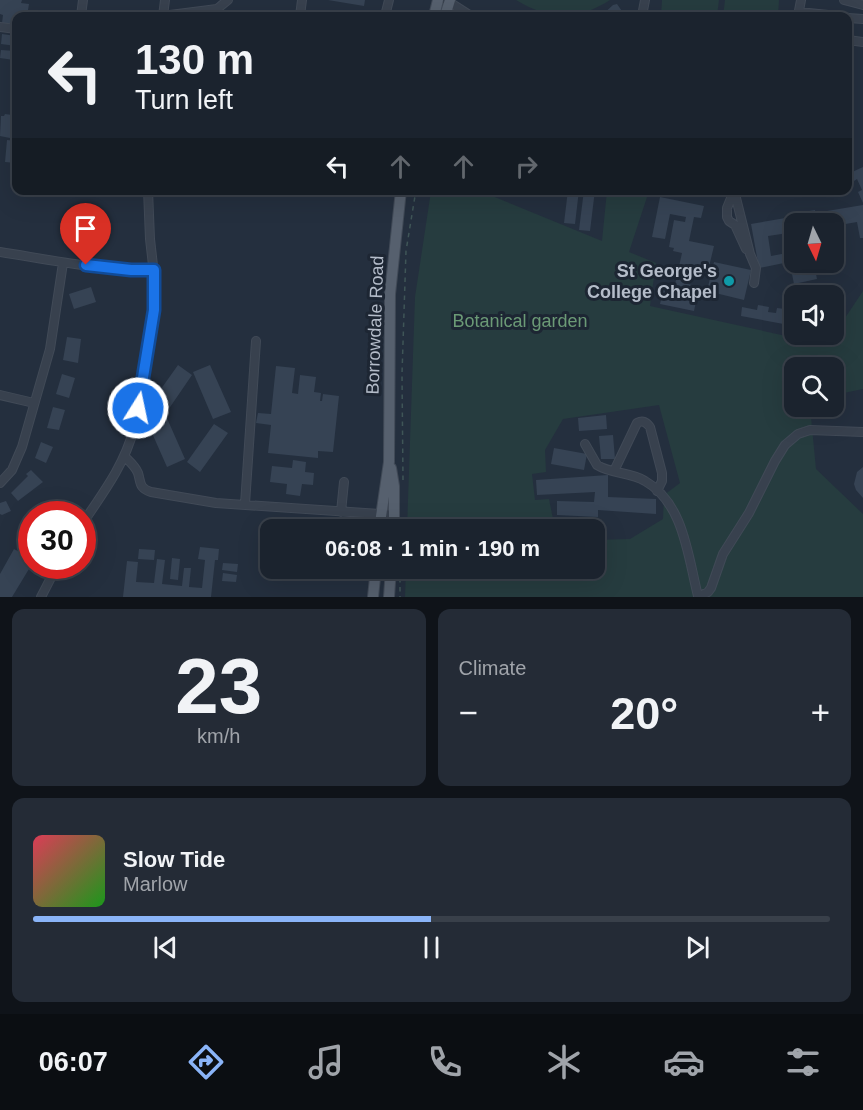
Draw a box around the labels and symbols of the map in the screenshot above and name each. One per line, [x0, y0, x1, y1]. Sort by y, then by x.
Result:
pin [60, 203, 111, 265]
north arrow [784, 213, 844, 273]
street label: Borrowdale Road [363, 255, 387, 395]
place label: St George's College Chapel [587, 261, 717, 302]
marker: St George's College Chapel [722, 274, 736, 288]
park label: Botanical garden [452, 311, 588, 331]
position arrow [106, 376, 170, 440]
speed limit sign: 30 [18, 501, 96, 579]

